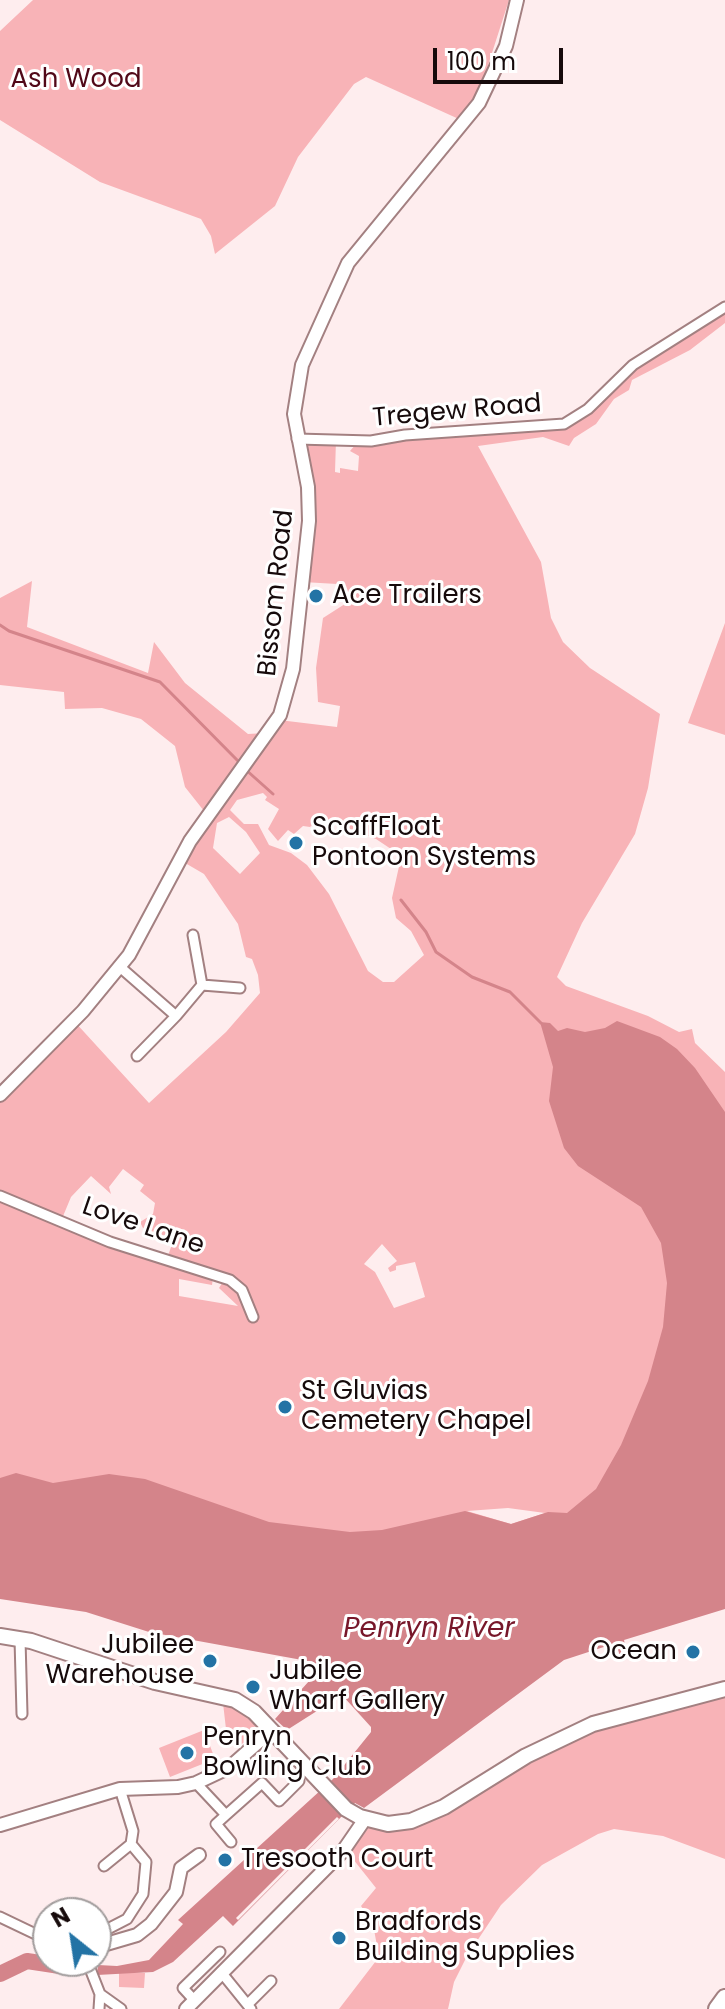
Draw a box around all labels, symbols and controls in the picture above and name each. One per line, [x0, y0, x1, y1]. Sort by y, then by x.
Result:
scale bar [437, 32, 567, 82]
text: 100 m [447, 45, 516, 78]
park label: Ash Wood [11, 64, 141, 96]
street label: Tregew Road [371, 389, 543, 435]
street label: Bissom Road [253, 508, 301, 678]
place label: Ace Trailers [332, 580, 482, 612]
marker: Ace Trailers [307, 587, 325, 605]
place label: ScaffFloat Pontoon Systems [312, 812, 536, 874]
marker: ScaffFloat Pontoon Systems [287, 834, 305, 852]
street label: Love Lane [78, 1192, 208, 1262]
place label: St Gluvias Cemetery Chapel [301, 1376, 531, 1438]
marker: St Gluvias Cemetery Chapel [276, 1398, 294, 1416]
water label: Penryn River [343, 1613, 515, 1647]
place label: Jubilee Warehouse [46, 1630, 194, 1692]
place label: Ocean [590, 1636, 677, 1668]
marker: Ocean [684, 1643, 702, 1661]
marker: Jubilee Warehouse [201, 1652, 219, 1670]
place label: Jubilee Wharf Gallery [269, 1656, 445, 1718]
marker: Jubilee Wharf Gallery [244, 1678, 262, 1696]
place label: Penryn Bowling Club [203, 1722, 372, 1784]
marker: Penryn Bowling Club [178, 1744, 196, 1762]
place label: Tresooth Court [241, 1844, 433, 1876]
marker: Tresooth Court [216, 1851, 234, 1869]
north arrow [32, 1897, 112, 1977]
text: N [46, 1900, 76, 1935]
place label: Bradfords Building Supplies [355, 1907, 575, 1968]
marker: Bradfords Building Supplies [330, 1929, 348, 1947]

